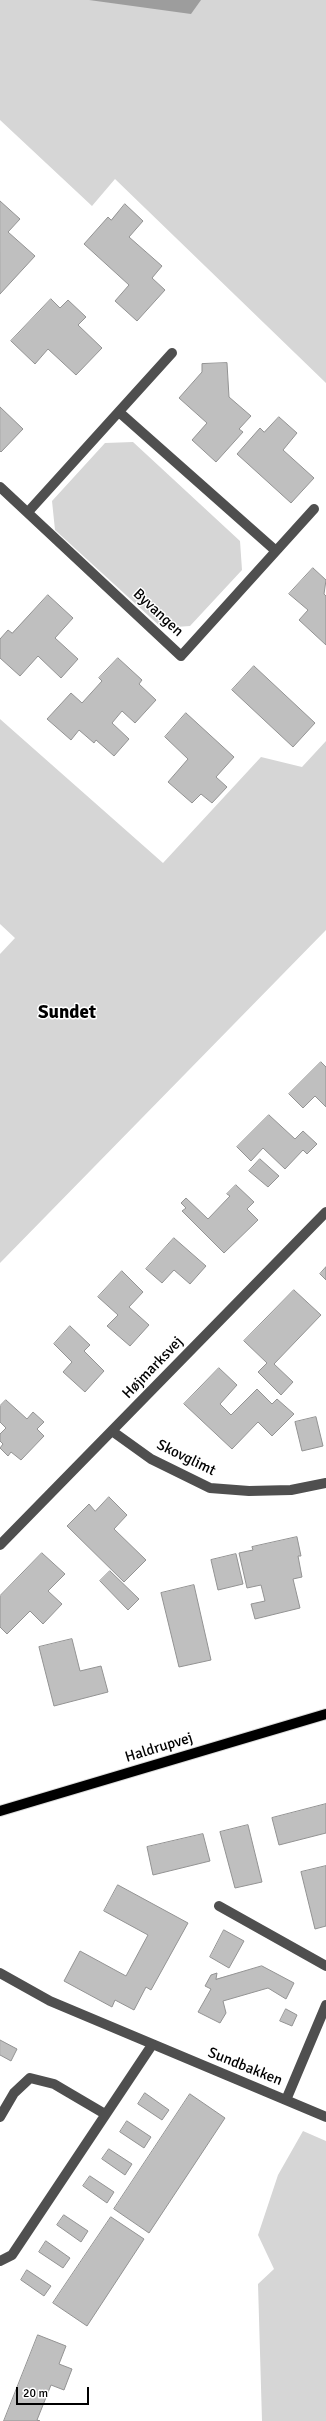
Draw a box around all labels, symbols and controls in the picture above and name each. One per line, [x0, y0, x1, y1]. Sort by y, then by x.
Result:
street label: Byvangen [129, 585, 187, 641]
district label: Sundet [38, 1002, 96, 1024]
street label: Højmarksvej [119, 1333, 187, 1403]
street label: Skovglimt [154, 1436, 218, 1480]
street label: Haldrupvej [123, 1729, 195, 1767]
street label: Sundbakken [205, 2044, 285, 2090]
scale bar [18, 2379, 91, 2405]
text: 20 m [23, 2386, 48, 2401]

